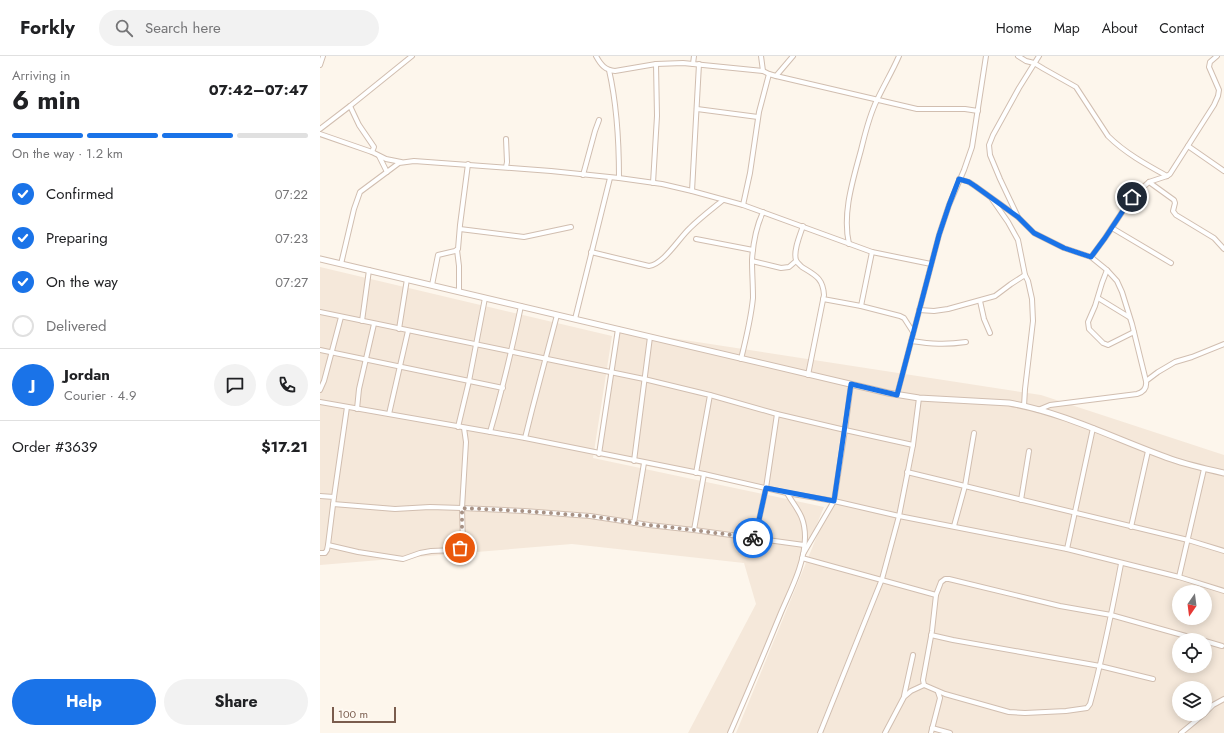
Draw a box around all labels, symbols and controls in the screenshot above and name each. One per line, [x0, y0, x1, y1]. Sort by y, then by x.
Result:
search box [99, 10, 379, 46]
text: Forkly [20, 14, 75, 41]
icon: search [113, 17, 135, 39]
text: Search here [145, 17, 221, 39]
text: Home [996, 18, 1032, 38]
text: Map [1054, 18, 1080, 38]
text: About [1102, 18, 1137, 38]
text: Contact [1159, 18, 1204, 38]
text: Arriving in [12, 66, 70, 85]
text: 07:42–07:47 [209, 79, 308, 101]
text: 6 min [12, 81, 81, 119]
text: On the way · 1.2 km [12, 144, 123, 163]
pin [1115, 180, 1149, 214]
icon: check [12, 183, 34, 205]
text: Confirmed [46, 183, 114, 205]
text: 07:22 [275, 185, 308, 204]
icon: home [1121, 186, 1143, 208]
icon: check [12, 227, 34, 249]
text: Preparing [46, 227, 108, 249]
text: 07:23 [275, 229, 308, 248]
icon: check [12, 271, 34, 293]
text: On the way [46, 271, 118, 293]
text: 07:27 [275, 273, 308, 292]
text: Delivered [46, 315, 107, 337]
text: Jordan [64, 364, 110, 386]
button: chat [214, 364, 256, 406]
button: phone [266, 364, 308, 406]
text: J [31, 374, 35, 396]
text: Courier · 4.9 [64, 386, 137, 405]
text: Order #3639 [12, 436, 98, 458]
text: $17.21 [261, 436, 308, 458]
courier [733, 518, 773, 558]
icon: bike [742, 527, 764, 549]
pin [443, 531, 477, 565]
icon: bag [449, 537, 471, 559]
north arrow [1172, 585, 1212, 625]
map controls [1172, 585, 1212, 721]
button: locate [1172, 633, 1212, 673]
button: Help [12, 679, 156, 725]
button: Share [164, 679, 308, 725]
button: layers [1172, 681, 1212, 721]
scale bar [332, 705, 396, 724]
text: 100 m [338, 706, 368, 722]

